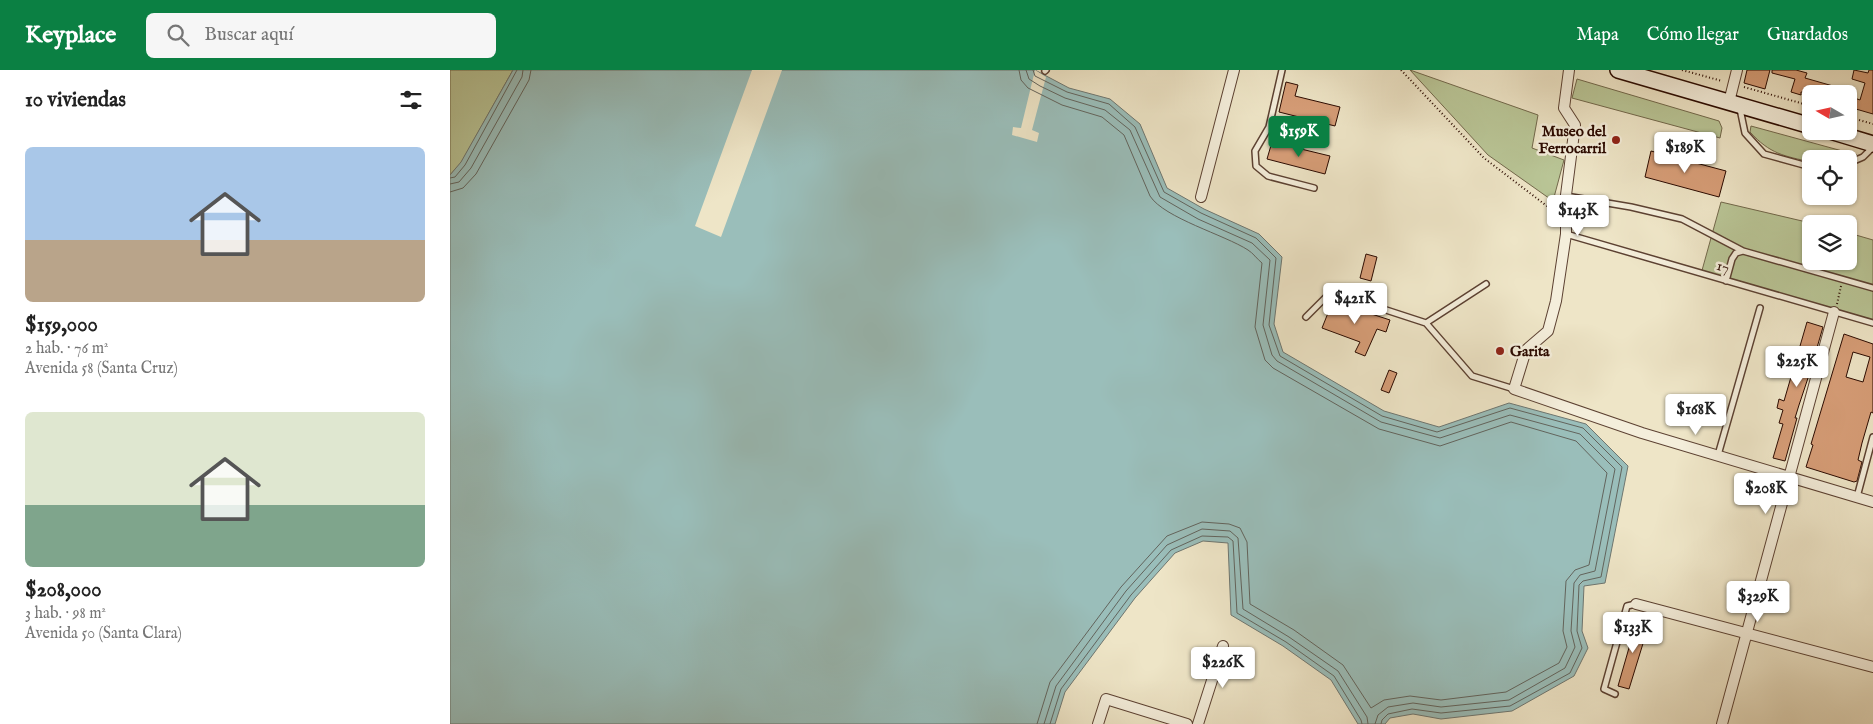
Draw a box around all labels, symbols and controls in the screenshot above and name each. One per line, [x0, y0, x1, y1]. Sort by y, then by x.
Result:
search box [146, 13, 496, 58]
text: Keyplace [25, 20, 116, 51]
icon: search [164, 21, 192, 49]
text: Buscar aquí [204, 23, 294, 47]
text: Mapa [1576, 24, 1619, 47]
text: Cómo llegar [1647, 24, 1739, 47]
text: Guardados [1767, 24, 1848, 47]
north arrow [1802, 85, 1858, 140]
map controls [1802, 85, 1857, 270]
icon: filters [397, 86, 425, 114]
text: 10 viviendas [25, 87, 126, 114]
pin: $159K [1264, 116, 1334, 158]
text: $159K [1279, 122, 1319, 142]
place label: Museo del Ferrocarril [1539, 122, 1607, 158]
pin: $189K [1650, 132, 1720, 174]
marker: Museo del Ferrocarril [1610, 134, 1622, 146]
text: $189K [1665, 138, 1705, 158]
button: locate [1802, 150, 1857, 205]
icon: home [180, 179, 270, 269]
pin: $143K [1543, 194, 1613, 237]
text: $143K [1558, 201, 1598, 221]
button: layers [1802, 215, 1857, 270]
street label: 17 [1714, 256, 1732, 278]
pin: $421K [1320, 282, 1390, 325]
text: $421K [1334, 289, 1376, 309]
text: $159,000 [25, 312, 98, 339]
text: 2 hab. · 76 m² [25, 339, 108, 359]
place label: Garita [1510, 342, 1550, 361]
marker: Garita [1494, 345, 1506, 357]
pin: $225K [1762, 346, 1832, 388]
text: $225K [1776, 352, 1818, 372]
text: Avenida 58 (Santa Cruz) [25, 359, 178, 379]
pin: $168K [1661, 394, 1731, 436]
text: $168K [1676, 400, 1716, 420]
icon: home [180, 444, 270, 534]
pin: $208K [1731, 472, 1801, 515]
text: $208K [1745, 479, 1787, 499]
text: $208,000 [25, 577, 102, 604]
pin: $329K [1723, 580, 1793, 623]
text: $329K [1738, 587, 1778, 607]
text: 3 hab. · 98 m² [25, 604, 106, 624]
pin: $133K [1598, 612, 1668, 654]
text: $133K [1614, 618, 1652, 638]
text: Avenida 50 (Santa Clara) [25, 624, 182, 644]
pin: $226K [1188, 646, 1258, 689]
text: $226K [1202, 653, 1244, 673]

